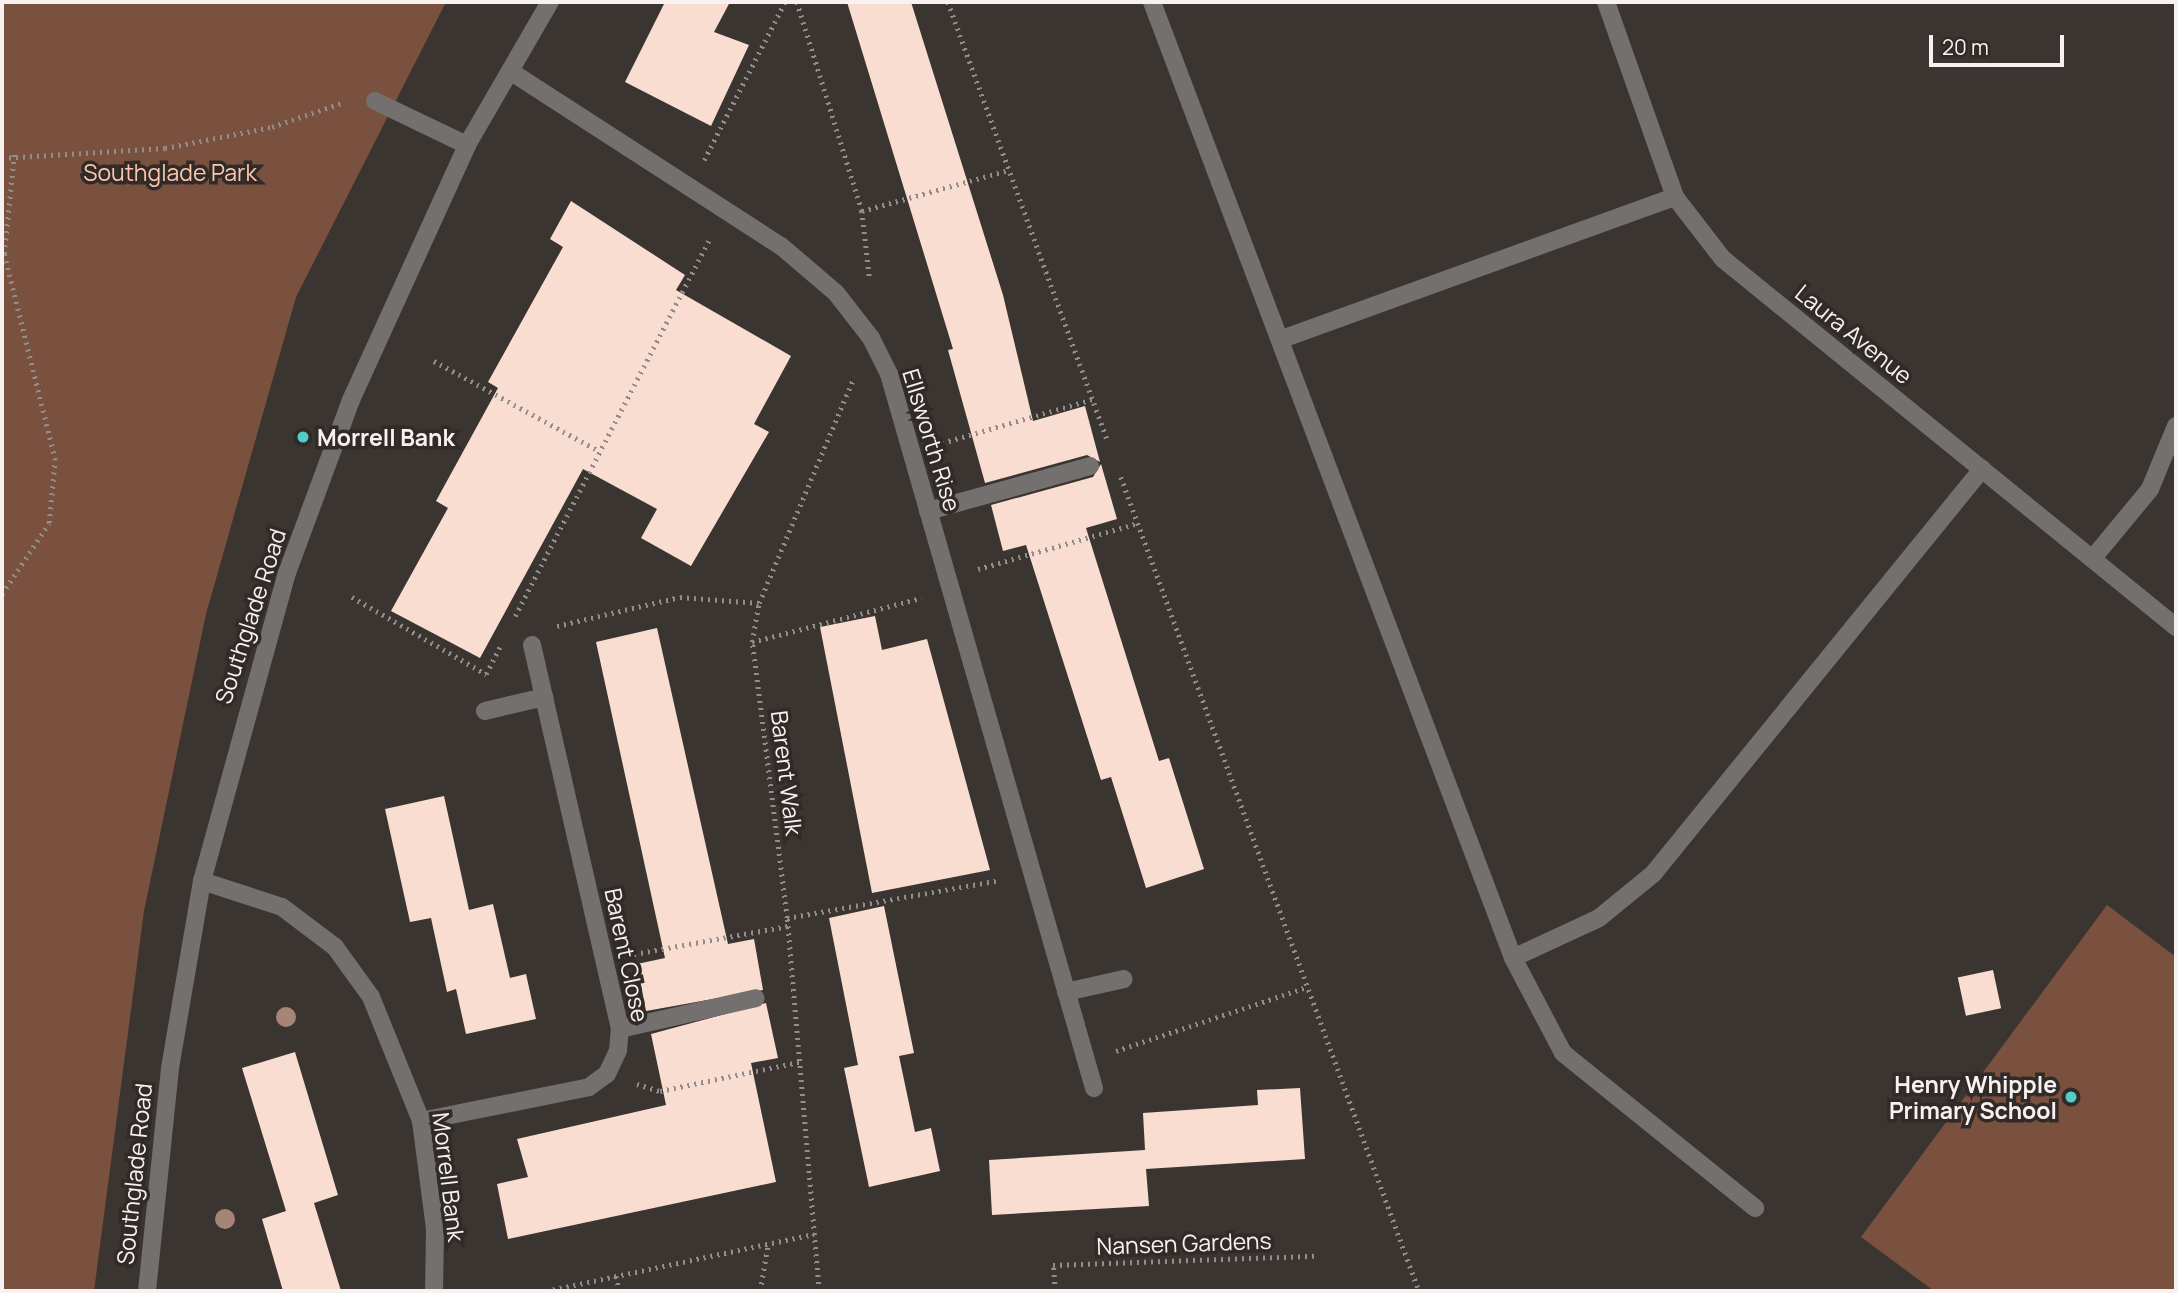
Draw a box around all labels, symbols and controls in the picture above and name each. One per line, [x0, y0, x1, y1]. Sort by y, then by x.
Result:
scale bar [1933, 21, 2068, 65]
text: 20 m [1942, 33, 1989, 61]
park label: Southglade Park [83, 158, 257, 186]
street label: Laura Avenue [1790, 279, 1918, 389]
street label: Ellsworth Rise [897, 365, 967, 515]
place label: Morrell Bank [317, 423, 455, 451]
marker: Morrell Bank [295, 429, 311, 445]
street label: Southglade Road [209, 525, 291, 707]
street label: Barent Walk [766, 709, 808, 837]
street label: Barent Close [599, 885, 655, 1025]
place label: Henry Whipple Primary School [1889, 1070, 2057, 1124]
street label: Southglade Road [111, 1082, 157, 1266]
marker: Henry Whipple Primary School [2063, 1089, 2079, 1105]
street label: Morrell Bank [427, 1111, 471, 1243]
street label: Nansen Gardens [1096, 1226, 1272, 1260]

